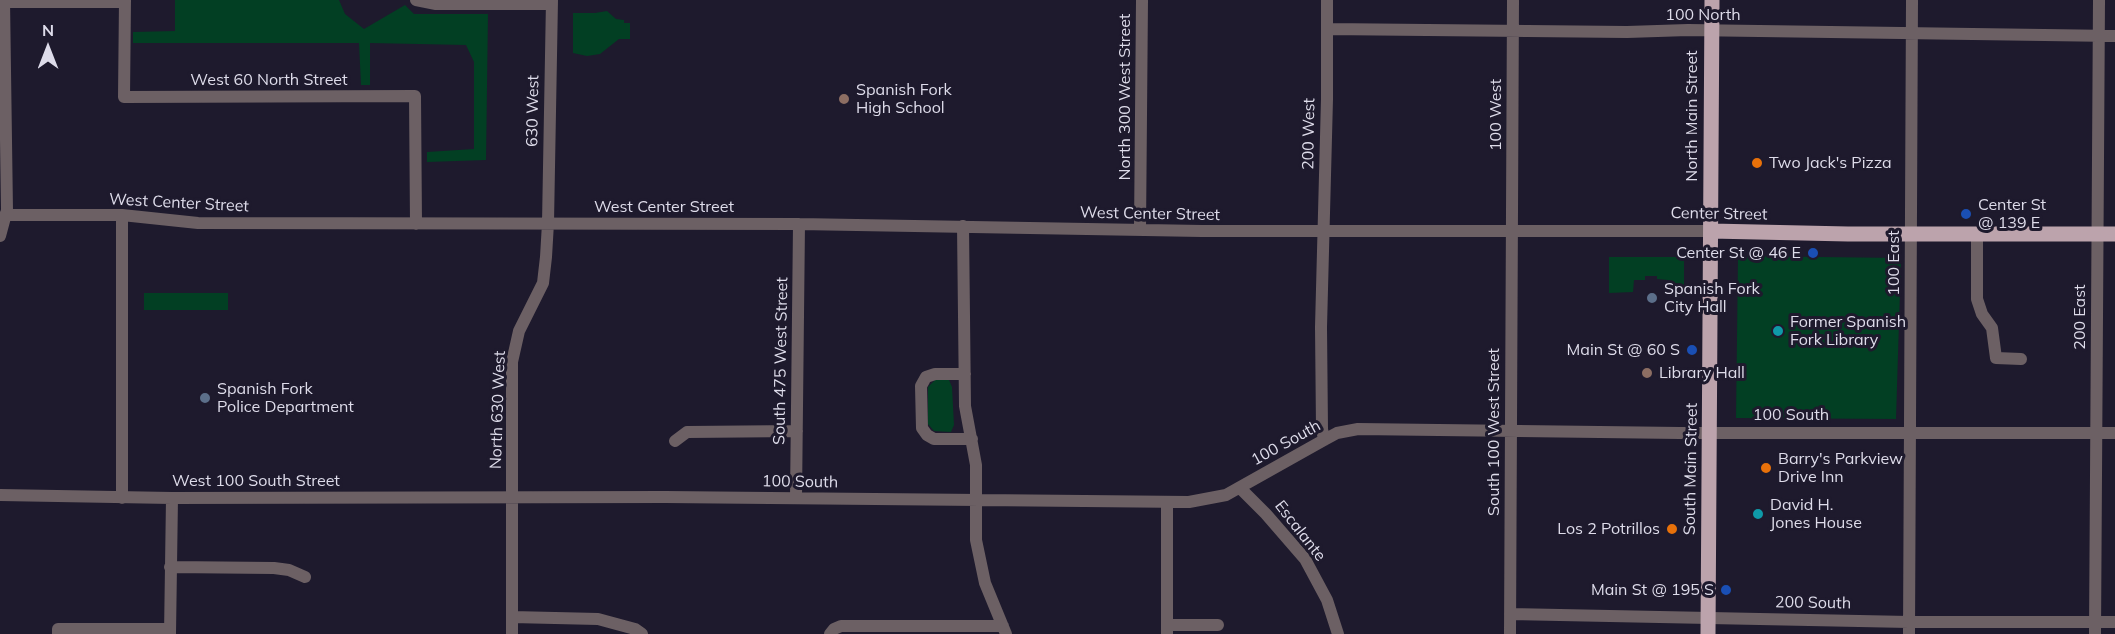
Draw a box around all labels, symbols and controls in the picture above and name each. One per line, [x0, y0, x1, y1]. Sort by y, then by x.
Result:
street label: 100 North [1665, 5, 1741, 25]
street label: North 300 West Street [1115, 14, 1135, 180]
north arrow [18, 18, 78, 78]
text: N [42, 20, 54, 40]
street label: North Main Street [1682, 50, 1702, 182]
street label: West 60 North Street [190, 70, 348, 90]
street label: 630 West [523, 75, 543, 147]
street label: 100 West [1486, 79, 1506, 151]
place label: Spanish Fork High School [856, 80, 952, 118]
marker: Spanish Fork High School [837, 92, 851, 106]
street label: 200 West [1299, 98, 1319, 170]
place label: Two Jack's Pizza [1769, 153, 1892, 173]
marker: Two Jack's Pizza [1750, 156, 1764, 170]
street label: West Center Street [109, 190, 249, 216]
place label: Center St @ 139 E [1978, 195, 2046, 233]
street label: West Center Street [594, 197, 734, 217]
street label: West Center Street [1080, 203, 1220, 225]
street label: Center Street [1670, 204, 1768, 224]
marker: Center St @ 139 E [1959, 207, 1973, 221]
street label: 100 East [1884, 230, 1904, 296]
place label: Center St @ 46 E [1676, 243, 1801, 263]
marker: Center St @ 46 E [1806, 246, 1820, 260]
street label: South 475 West Street [770, 277, 792, 445]
place label: Spanish Fork City Hall [1664, 279, 1760, 317]
street label: 200 East [2070, 284, 2090, 350]
marker: Spanish Fork City Hall [1645, 291, 1659, 305]
place label: Former Spanish Fork Library [1790, 312, 1906, 350]
marker: Former Spanish Fork Library [1771, 324, 1785, 338]
place label: Main St @ 60 S [1567, 340, 1680, 360]
marker: Main St @ 60 S [1685, 343, 1699, 357]
street label: South 100 West Street [1484, 348, 1504, 516]
street label: North 630 West [486, 350, 510, 470]
place label: Library Hall [1659, 363, 1745, 383]
marker: Library Hall [1640, 366, 1654, 380]
place label: Spanish Fork Police Department [217, 379, 354, 417]
marker: Spanish Fork Police Department [198, 391, 212, 405]
street label: South Main Street [1680, 403, 1702, 535]
street label: 100 South [1753, 405, 1829, 425]
street label: 100 South [1248, 416, 1324, 470]
place label: Barry's Parkview Drive Inn [1778, 449, 1903, 487]
marker: Barry's Parkview Drive Inn [1759, 461, 1773, 475]
street label: West 100 South Street [172, 471, 340, 491]
street label: 100 South [762, 472, 838, 492]
place label: David H. Jones House [1770, 495, 1862, 533]
street label: Escalante [1270, 497, 1330, 565]
marker: David H. Jones House [1751, 507, 1765, 521]
place label: Los 2 Potrillos [1557, 519, 1660, 539]
marker: Los 2 Potrillos [1665, 522, 1679, 536]
place label: Main St @ 195 S [1591, 580, 1714, 600]
marker: Main St @ 195 S [1719, 583, 1733, 597]
street label: 200 South [1775, 593, 1851, 613]

